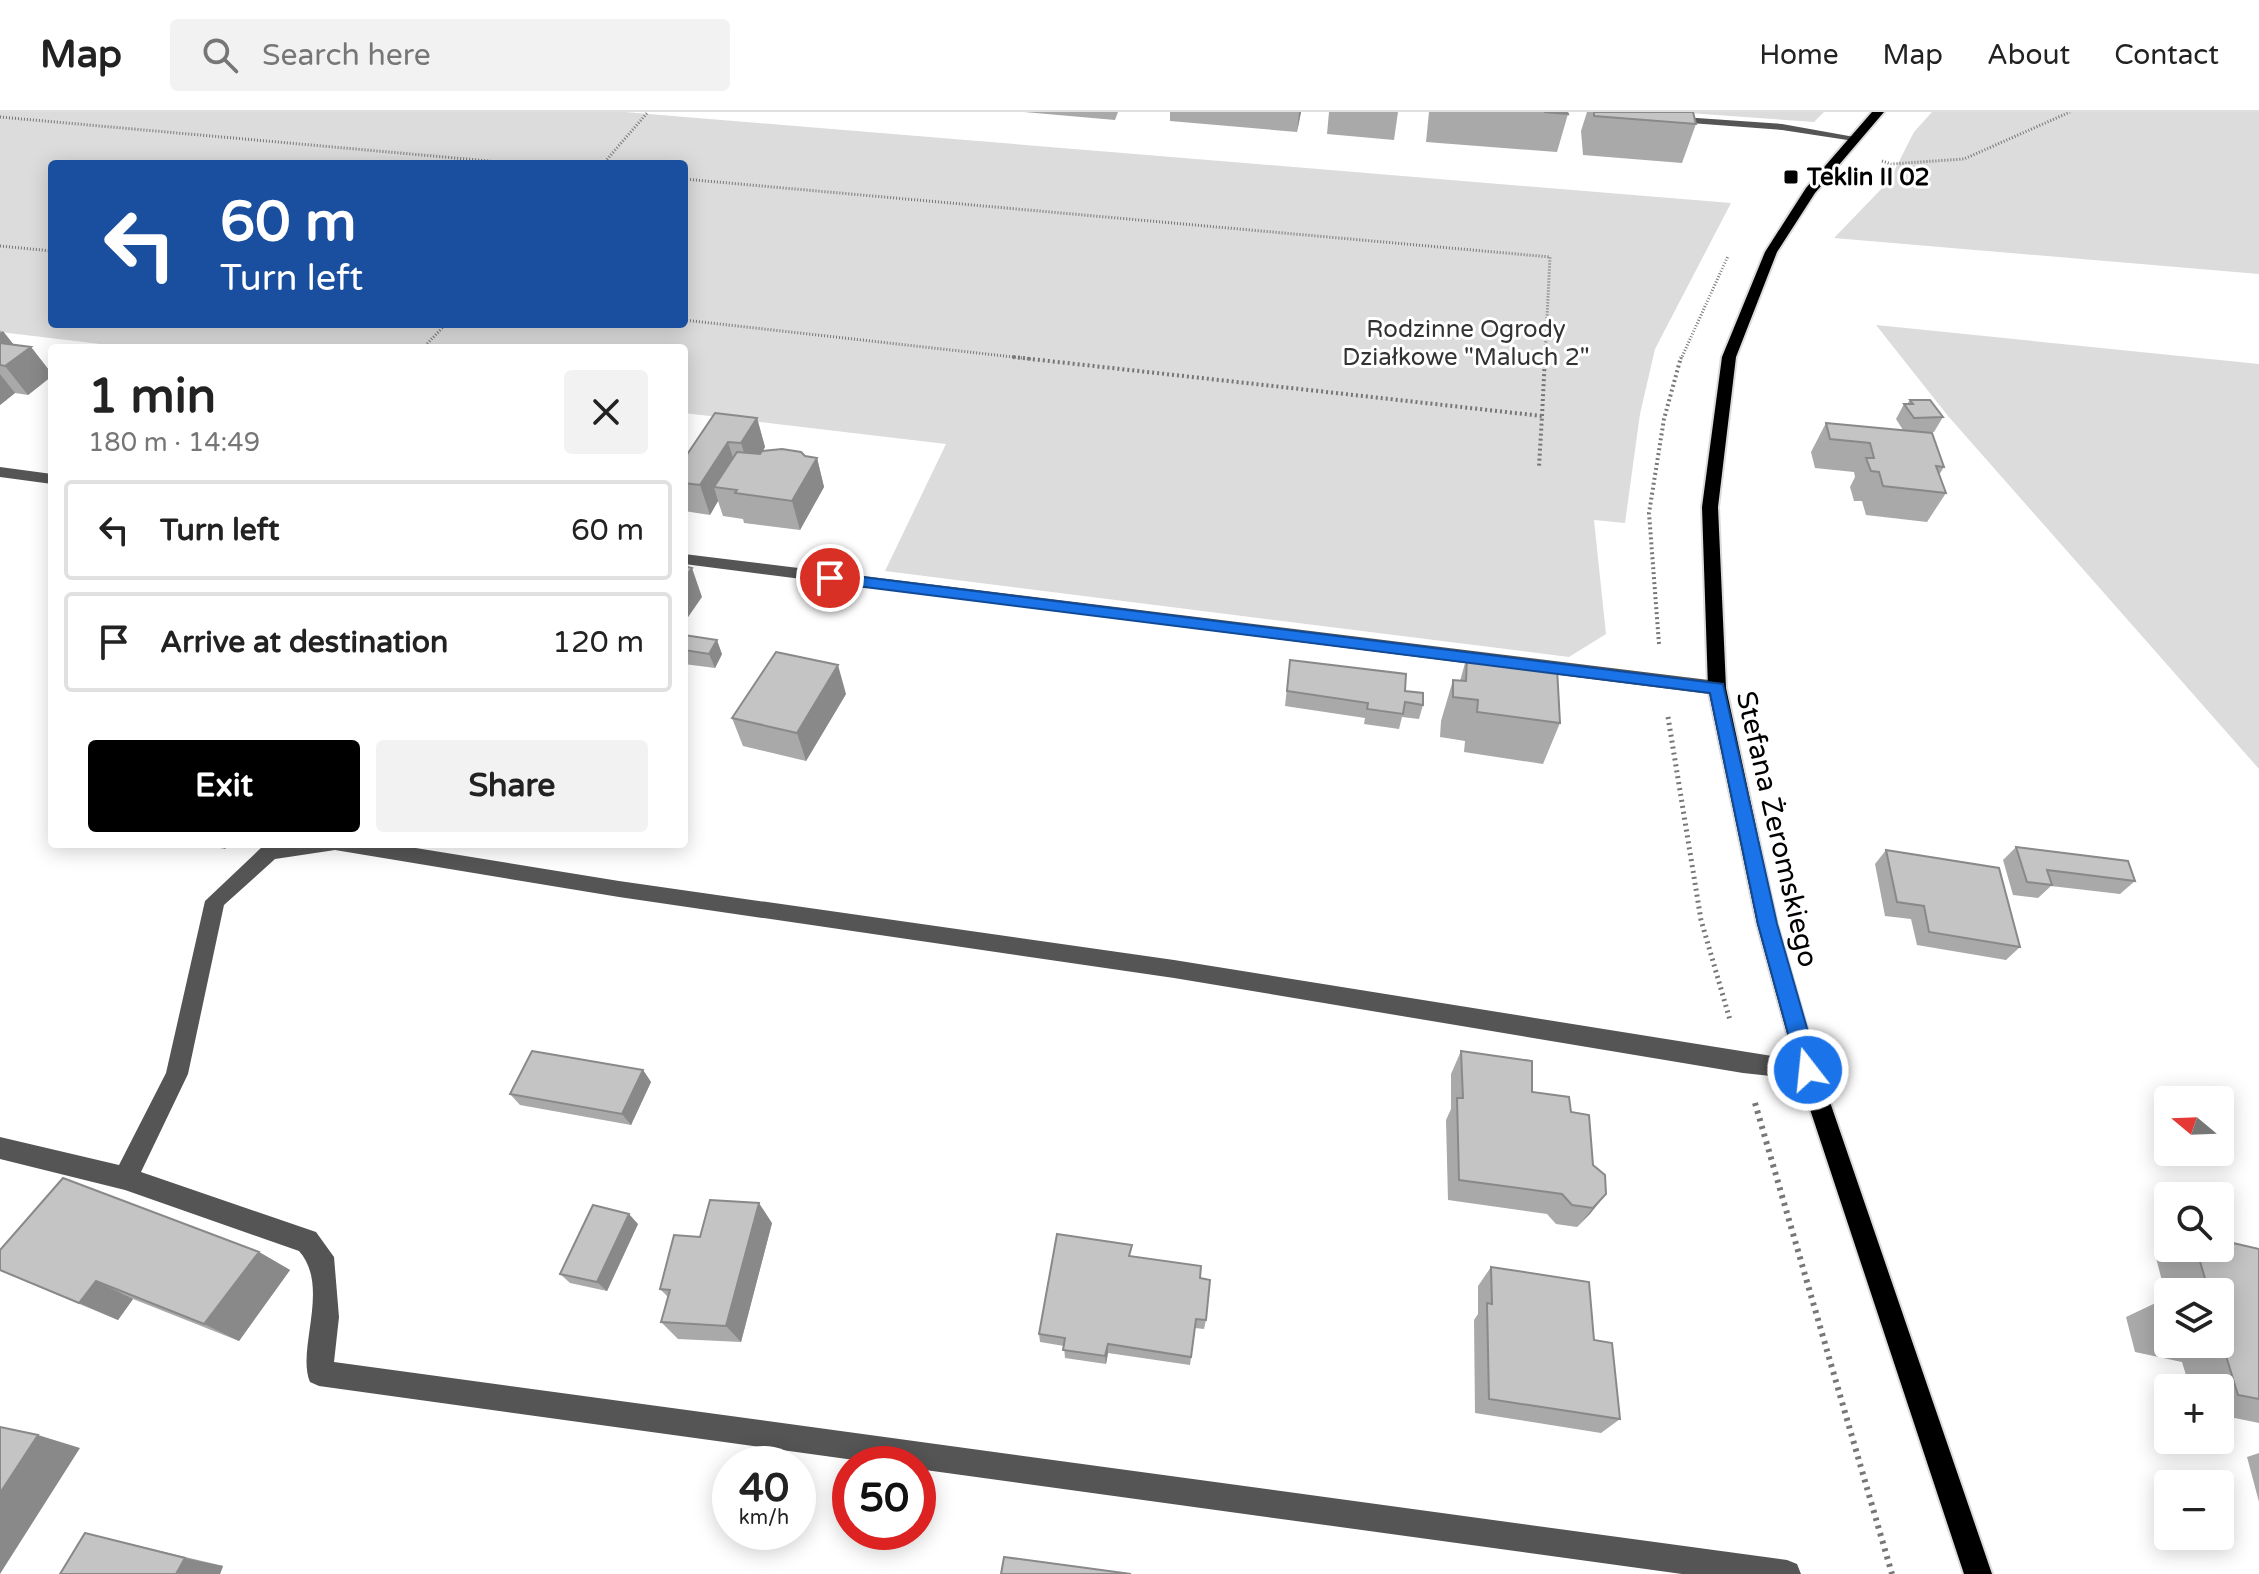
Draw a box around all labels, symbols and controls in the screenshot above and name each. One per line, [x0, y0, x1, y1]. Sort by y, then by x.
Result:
search box [170, 19, 730, 91]
text: Map [40, 32, 122, 78]
icon: search [198, 33, 242, 77]
text: Search here [262, 37, 431, 74]
text: Home [1759, 38, 1839, 72]
text: Map [1883, 38, 1943, 72]
text: About [1987, 38, 2070, 72]
text: Contact [2114, 38, 2219, 72]
place label: Teklin II 02 [1806, 163, 1930, 192]
marker: Teklin II 02 [1782, 168, 1800, 186]
text: 60 m [220, 189, 356, 256]
icon: left [88, 192, 192, 296]
text: Turn left [220, 257, 363, 300]
park label: Rodzinne Ogrody Działkowe "Maluch 2" [1342, 315, 1590, 372]
text: 1 min [88, 368, 216, 426]
button: close [564, 370, 648, 454]
text: 180 m · 14:49 [88, 427, 260, 458]
icon: left [92, 508, 136, 552]
text: Turn left [160, 512, 279, 549]
text: 60 m [571, 512, 644, 549]
pin [796, 544, 864, 612]
icon: arrive [808, 556, 852, 600]
icon: arrive [92, 620, 136, 664]
text: Arrive at destination [160, 624, 448, 661]
text: 120 m [552, 624, 644, 661]
street label: Stefana Żeromskiego [1729, 688, 1825, 970]
button: Exit [88, 740, 360, 832]
button: Share [376, 740, 648, 832]
position arrow [1766, 1028, 1850, 1112]
north arrow [2154, 1086, 2234, 1166]
map controls [2154, 1086, 2234, 1550]
button: search [2154, 1182, 2234, 1262]
button: layers [2154, 1278, 2234, 1358]
button: + [2154, 1374, 2234, 1454]
speed limit sign: 50 [832, 1446, 936, 1550]
text: 40 [739, 1464, 789, 1512]
button: − [2154, 1470, 2234, 1550]
text: km/h [739, 1506, 789, 1530]

